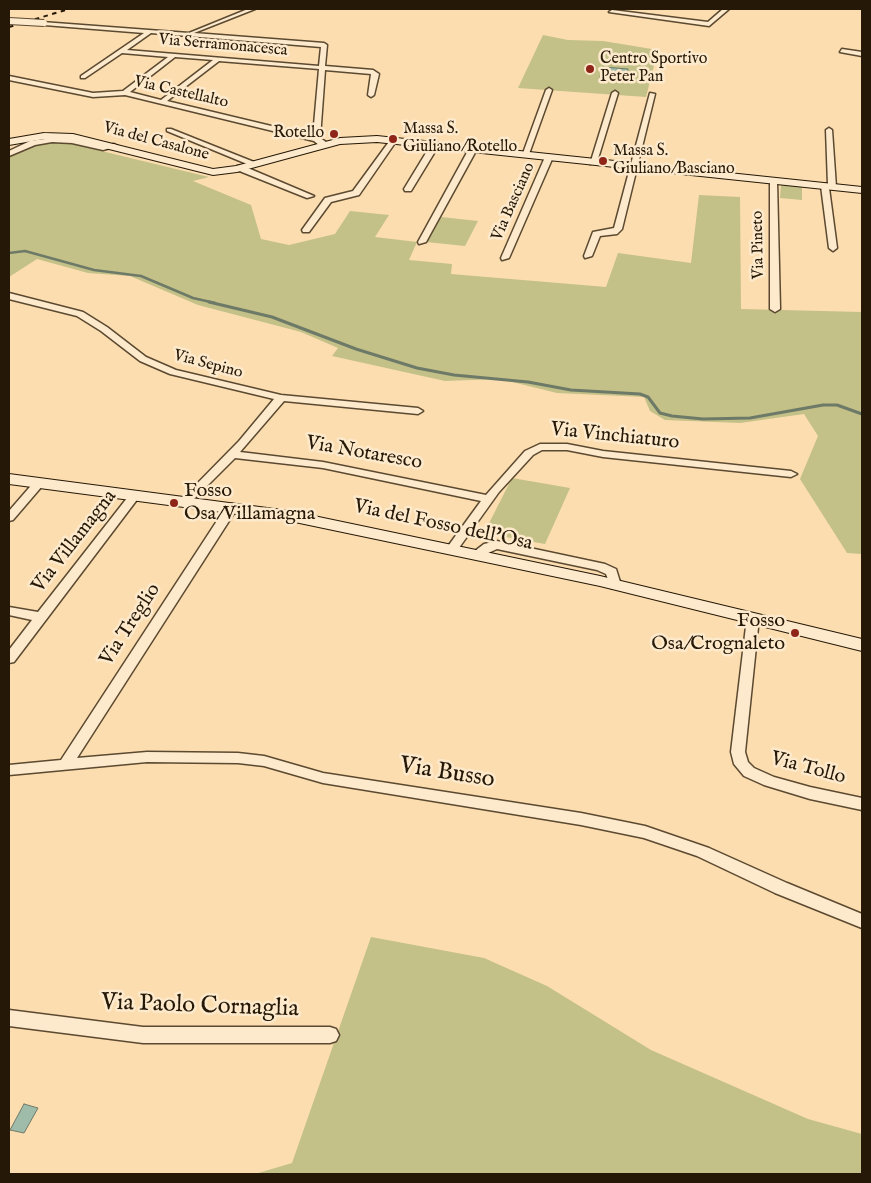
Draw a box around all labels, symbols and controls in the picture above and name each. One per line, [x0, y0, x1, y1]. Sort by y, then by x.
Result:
street label: Via Serramonacesca [158, 31, 288, 61]
place label: Centro Sportivo Peter Pan [600, 50, 707, 88]
marker: Centro Sportivo Peter Pan [584, 63, 596, 75]
street label: Via Castellalto [132, 73, 230, 113]
street label: Via del Casalone [101, 119, 211, 165]
place label: Massa S. Giuliano/Rotello [403, 120, 517, 158]
place label: Rotello [273, 124, 324, 144]
marker: Rotello [328, 128, 340, 140]
marker: Massa S. Giuliano/Rotello [387, 133, 399, 145]
place label: Massa S. Giuliano/Basciano [613, 142, 735, 180]
marker: Massa S. Giuliano/Basciano [597, 155, 609, 167]
street label: Via Basciano [488, 160, 540, 244]
street label: Via Pineto [749, 211, 769, 279]
street label: Via Sepino [171, 347, 245, 383]
street label: Via Vinchiaturo [550, 418, 680, 456]
street label: Via Notaresco [304, 432, 424, 476]
place label: Fosso Osa/Villamagna [184, 480, 315, 527]
street label: Via Villamagna [27, 486, 123, 598]
street label: Via del Fosso dell'Osa [351, 495, 535, 557]
marker: Fosso Osa/Villamagna [168, 497, 180, 509]
street label: Via Treglio [96, 579, 166, 671]
place label: Fosso Osa/Crognaleto [651, 610, 785, 657]
marker: Fosso Osa/Crognaleto [789, 627, 801, 639]
street label: Via Tollo [768, 748, 848, 790]
street label: Via Busso [397, 752, 497, 796]
street label: Via Paolo Cornaglia [101, 989, 299, 1025]

